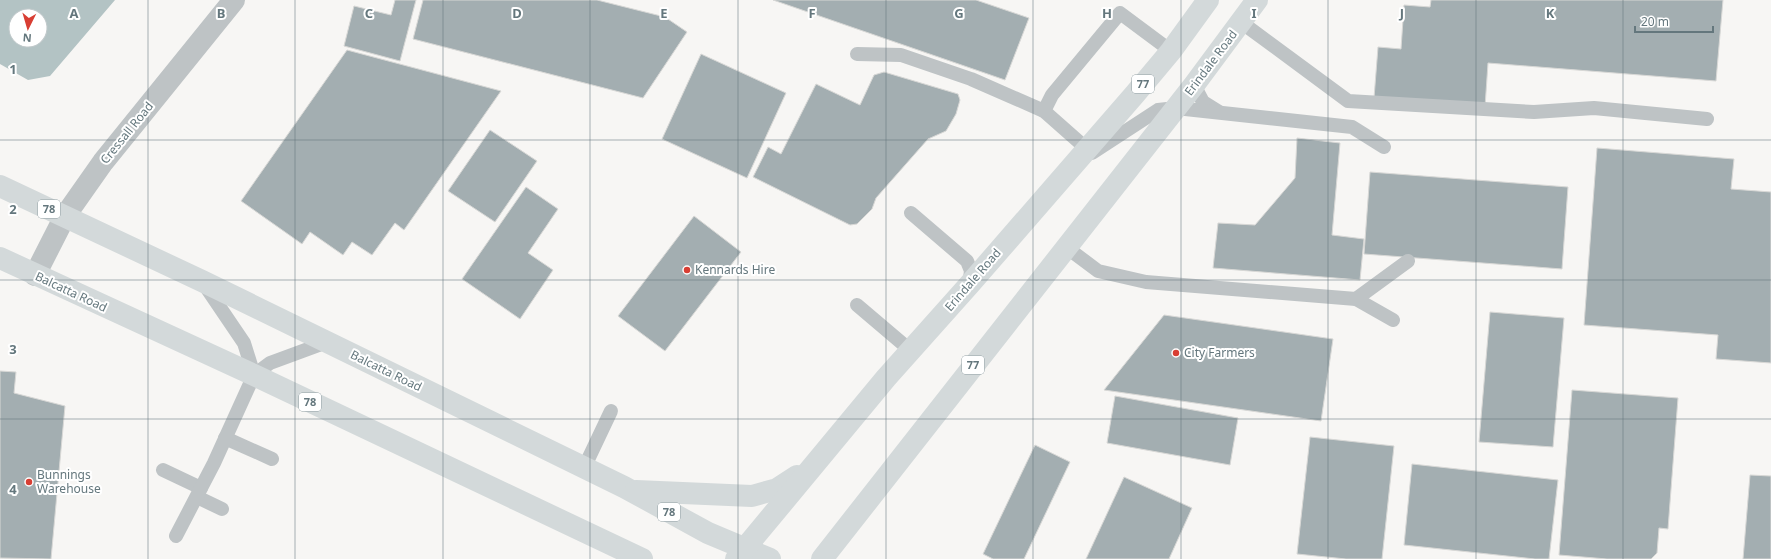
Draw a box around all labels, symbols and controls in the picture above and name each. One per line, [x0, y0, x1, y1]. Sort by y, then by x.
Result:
text: A [70, 4, 79, 22]
text: B [217, 4, 225, 22]
text: C [365, 4, 373, 22]
text: D [512, 4, 522, 22]
text: E [660, 4, 668, 22]
text: F [808, 4, 816, 22]
text: G [954, 4, 964, 22]
text: H [1102, 4, 1112, 22]
text: I [1251, 4, 1257, 22]
text: J [1399, 4, 1404, 22]
text: K [1546, 4, 1555, 22]
north arrow [8, 8, 48, 48]
scale bar [1635, 8, 1713, 34]
text: 20 m [1641, 13, 1669, 30]
street label: Erindale Road [1180, 26, 1241, 99]
text: N [22, 31, 32, 46]
text: 1 [9, 60, 17, 78]
road number: 77 [1132, 75, 1154, 93]
street label: Cressall Road [96, 98, 157, 167]
text: 2 [9, 200, 17, 218]
road number: 78 [38, 200, 60, 218]
street label: Erindale Road [941, 245, 1005, 315]
place label: Kennards Hire [695, 261, 775, 278]
marker: Kennards Hire [682, 265, 692, 275]
street label: Balcatta Road [33, 267, 110, 316]
text: 3 [9, 340, 17, 358]
place label: City Farmers [1184, 344, 1255, 361]
street label: Balcatta Road [348, 346, 425, 395]
marker: City Farmers [1171, 348, 1181, 358]
road number: 77 [962, 356, 984, 374]
road number: 78 [299, 393, 321, 411]
place label: Bunnings Warehouse [37, 466, 101, 497]
marker: Bunnings Warehouse [24, 477, 34, 487]
text: 4 [9, 480, 17, 498]
road number: 78 [658, 503, 680, 521]

